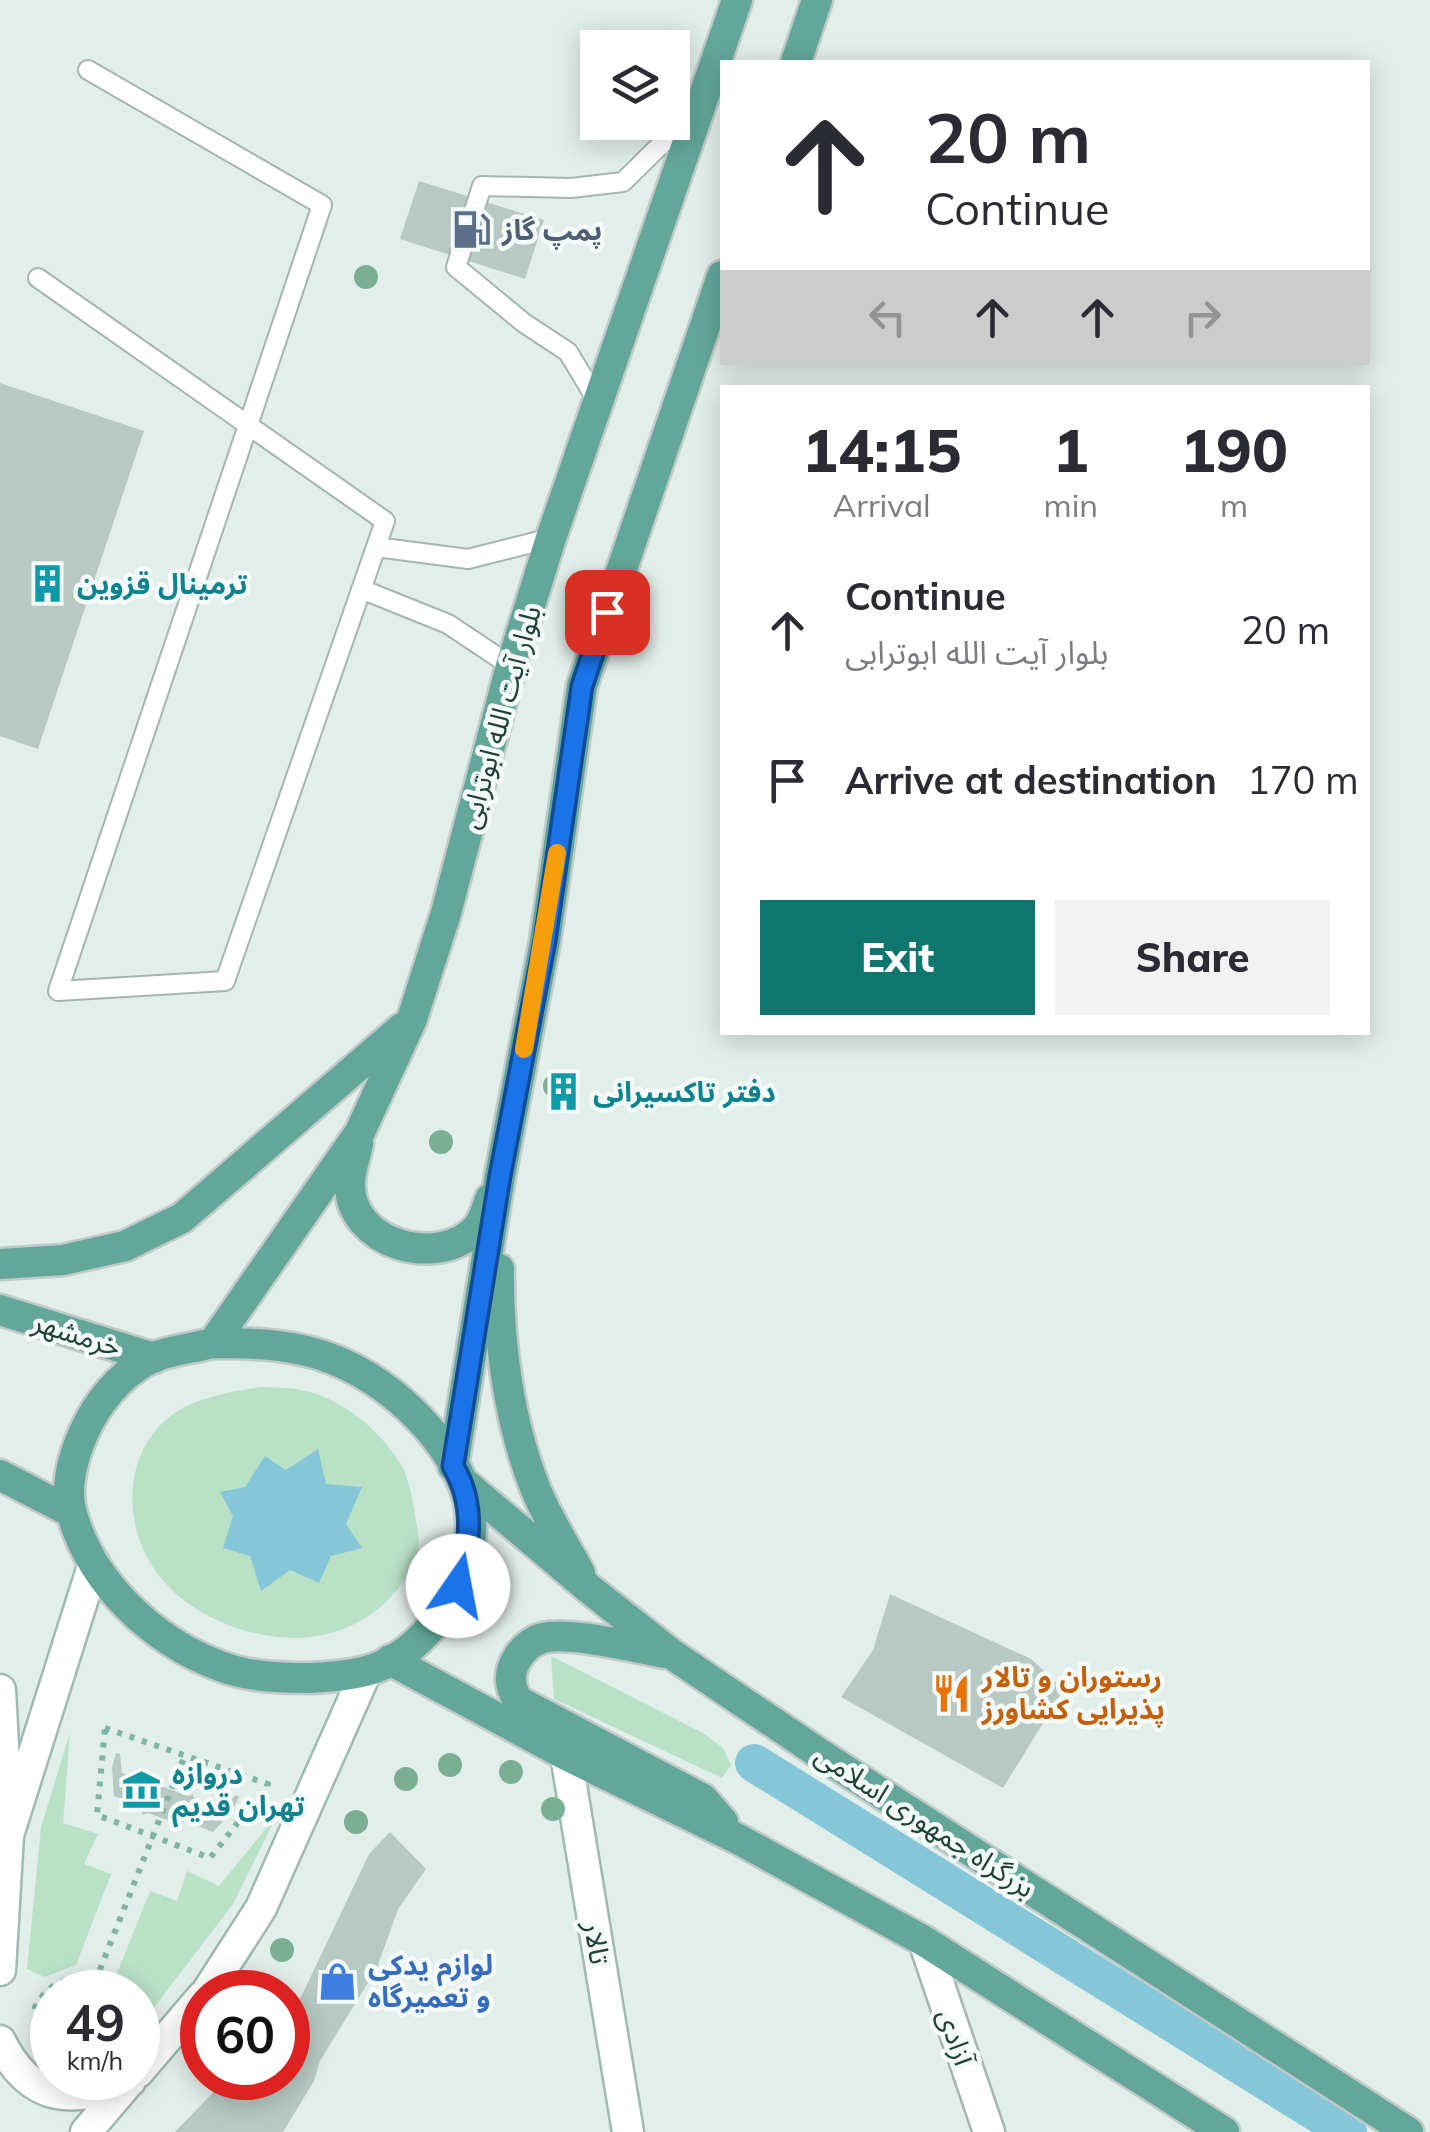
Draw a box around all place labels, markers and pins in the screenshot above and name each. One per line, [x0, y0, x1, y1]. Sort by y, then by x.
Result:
fuel station icon: پمپ گاز [451, 209, 493, 251]
place label: پمپ گاز [501, 212, 602, 250]
building icon: ترمینال قزوین [26, 563, 68, 605]
place label: ترمینال قزوین [77, 566, 248, 601]
pin [565, 570, 650, 655]
building icon: دفتر تاکسیرانی [542, 1071, 584, 1113]
place label: دفتر تاکسیرانی [593, 1074, 776, 1109]
place label: رستوران و تالار پذیرایی کشاورز [981, 1659, 1165, 1728]
restaurant icon: رستوران و تالار پذیرایی کشاورز [931, 1672, 973, 1714]
place label: دروازه تهران قدیم [172, 1756, 305, 1828]
museum icon: دروازه تهران قدیم [121, 1769, 163, 1811]
place label: لوازم یدکی و تعمیرگاه [368, 1947, 493, 2014]
shop icon: لوازم یدکی و تعمیرگاه [317, 1960, 359, 2002]

